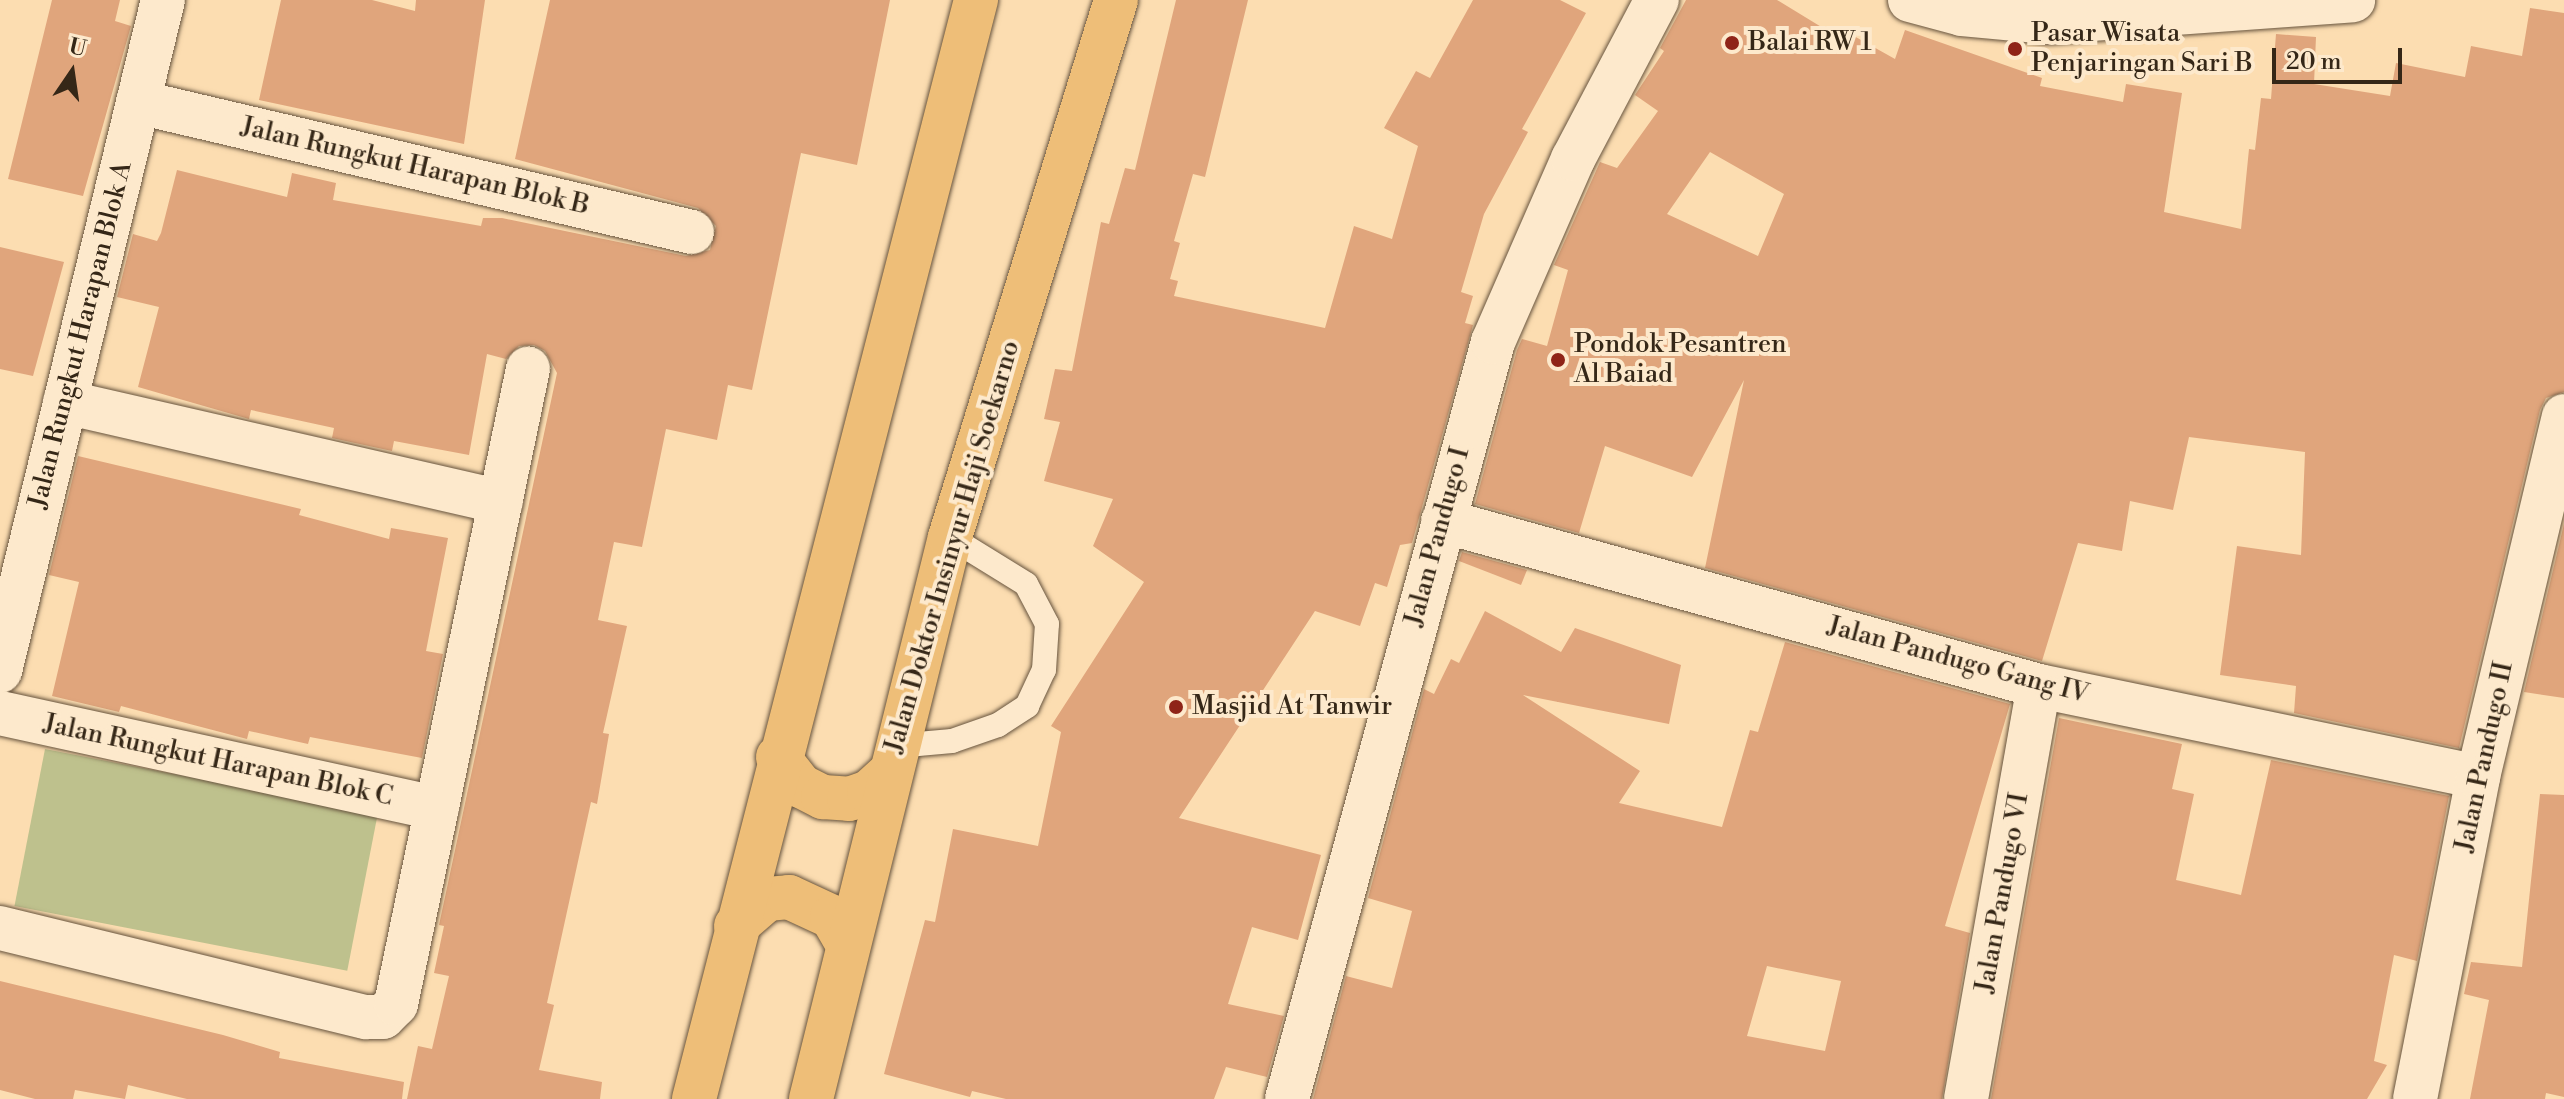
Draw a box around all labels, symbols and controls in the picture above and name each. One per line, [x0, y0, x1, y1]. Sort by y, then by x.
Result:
place label: Pasar Wisata Penjaringan Sari B [2031, 18, 2253, 80]
place label: Balai RW 1 [1748, 27, 1872, 59]
north arrow [32, 32, 112, 112]
scale bar [2276, 32, 2406, 82]
text: U [66, 33, 89, 63]
marker: Balai RW 1 [1723, 34, 1741, 52]
marker: Pasar Wisata Penjaringan Sari B [2006, 40, 2024, 58]
text: 20 m [2286, 47, 2342, 77]
street label: Jalan Rungkut Harapan Blok B [238, 112, 592, 222]
street label: Jalan Rungkut Harapan Blok A [23, 159, 139, 511]
place label: Pondok Pesantren Al Baiad [1574, 329, 1787, 390]
street label: Jalan Doktor Insinyur Haji Soekarno [879, 337, 1027, 757]
marker: Pondok Pesantren Al Baiad [1549, 351, 1567, 369]
street label: Jalan Pandugo I [1399, 444, 1477, 630]
street label: Jalan Pandugo Gang IV [1824, 611, 2092, 711]
street label: Jalan Pandugo II [2450, 659, 2520, 855]
place label: Masjid At Tanwir [1192, 691, 1392, 723]
marker: Masjid At Tanwir [1167, 698, 1185, 716]
street label: Jalan Rungkut Harapan Blok C [41, 709, 395, 813]
street label: Jalan Pandugo VI [1970, 791, 2036, 995]

